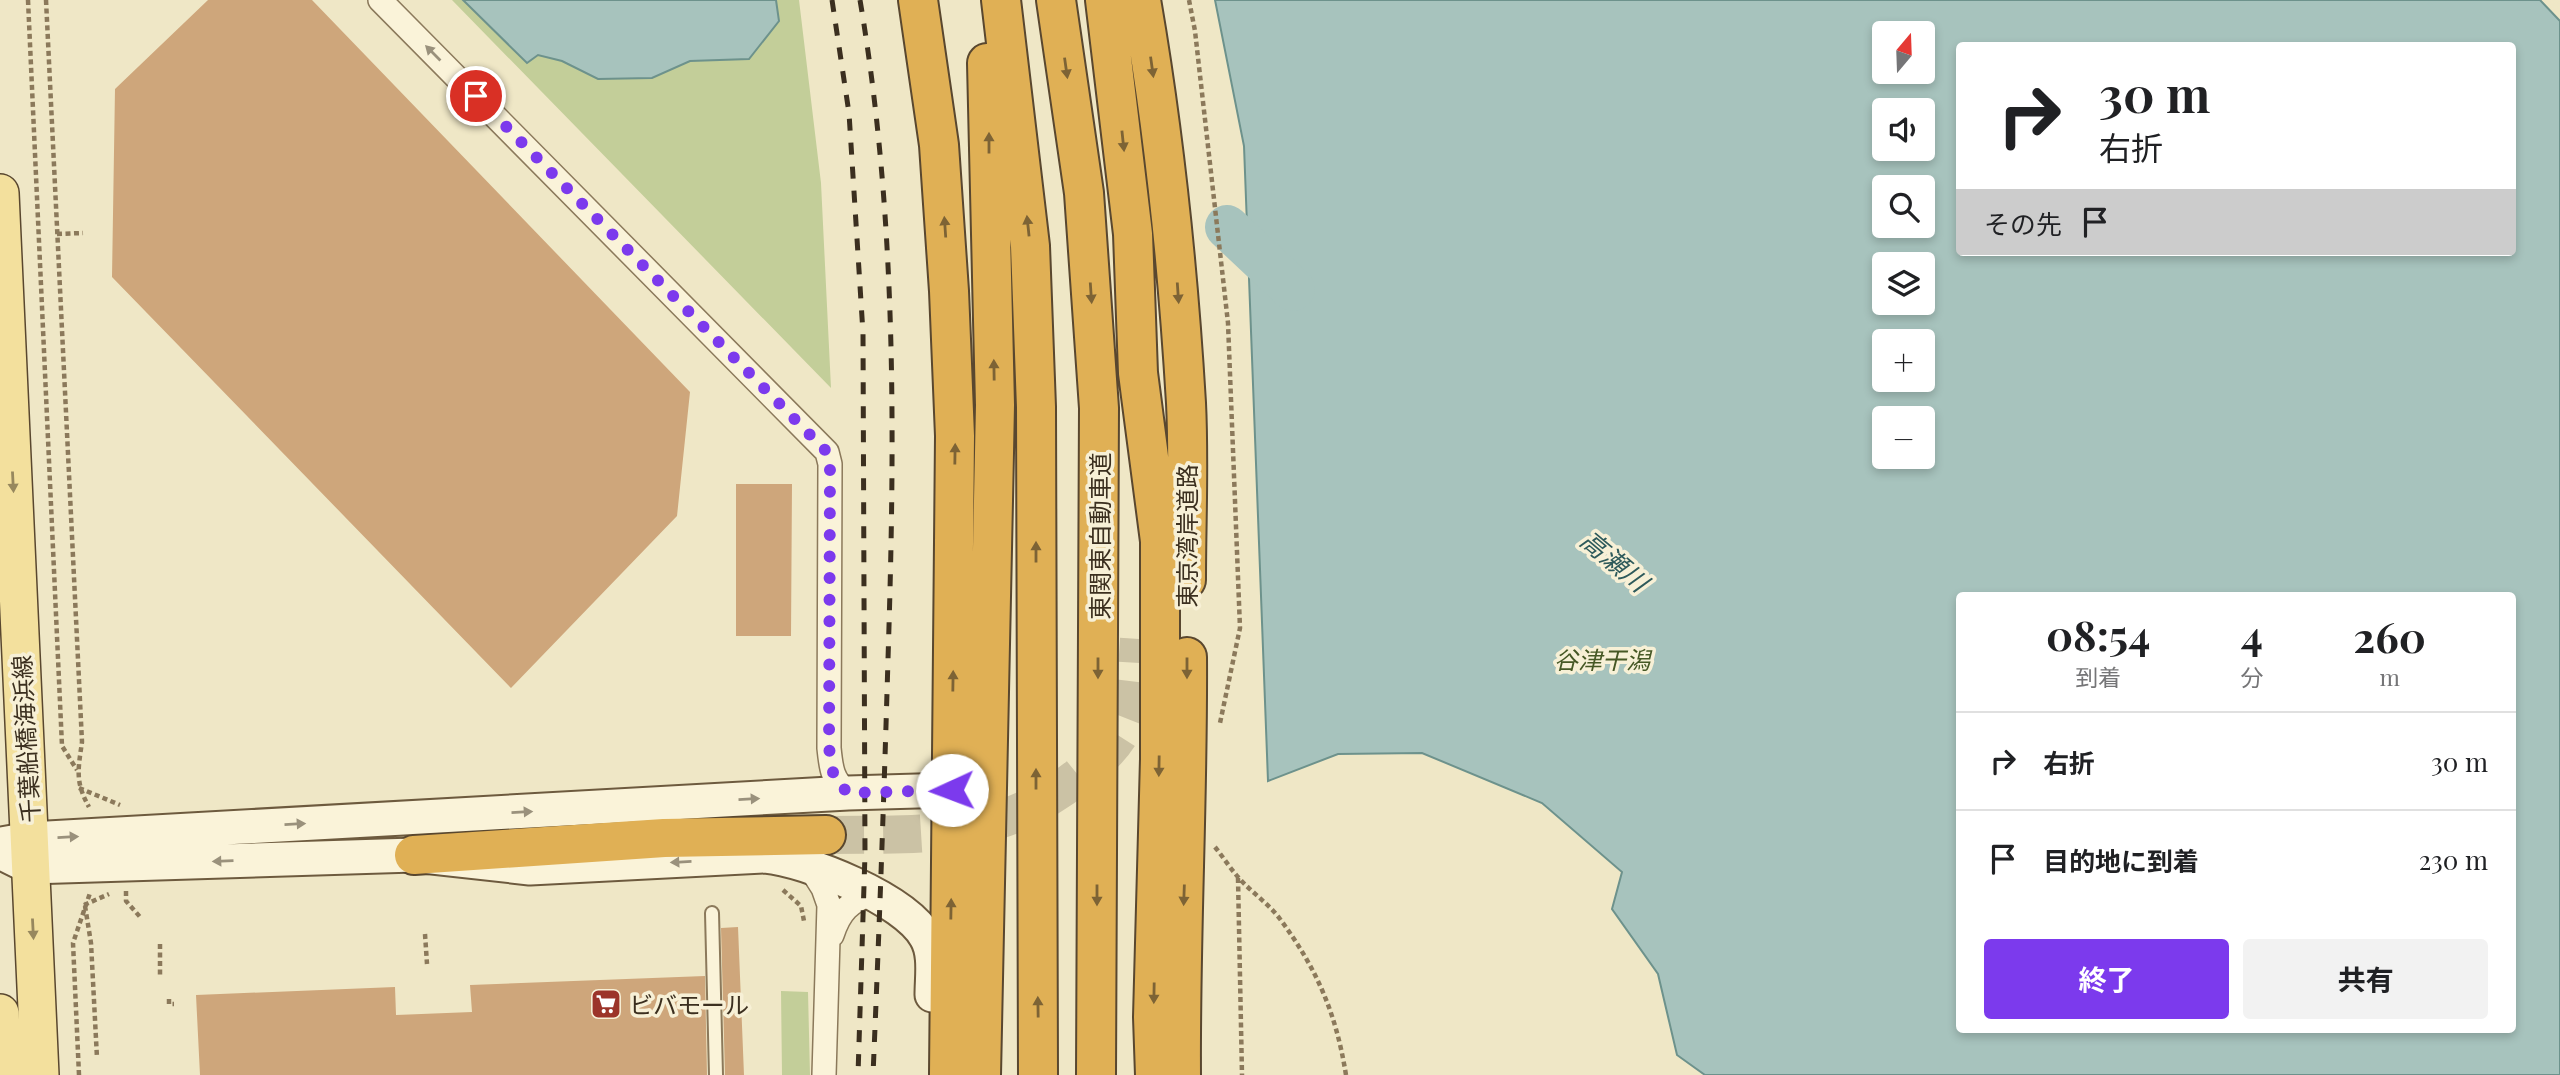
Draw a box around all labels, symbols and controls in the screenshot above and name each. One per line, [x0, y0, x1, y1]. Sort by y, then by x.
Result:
north arrow [1872, 21, 1936, 84]
map controls [1872, 21, 1935, 469]
one-way arrow [425, 45, 442, 61]
one-way arrow [1061, 57, 1072, 79]
one-way arrow [1147, 57, 1158, 79]
text: 30 m [2099, 60, 2210, 125]
pin [446, 66, 506, 126]
icon: right [1984, 70, 2075, 161]
icon: arrive [457, 77, 495, 115]
button: sound [1872, 98, 1935, 161]
text: 右折 [2099, 125, 2163, 168]
one-way arrow [1117, 130, 1128, 152]
one-way arrow [983, 131, 995, 153]
button: search [1872, 175, 1935, 238]
icon: arrive [2076, 203, 2114, 241]
text: その先 [1984, 206, 2062, 241]
one-way arrow [939, 215, 950, 237]
one-way arrow [1022, 215, 1033, 237]
button: layers [1872, 252, 1935, 315]
one-way arrow [1086, 283, 1097, 305]
one-way arrow [1173, 283, 1184, 305]
button: + [1872, 329, 1935, 392]
one-way arrow [989, 359, 1000, 381]
button: − [1872, 406, 1935, 469]
one-way arrow [949, 443, 961, 465]
street label: 東関東自動車道 [1083, 452, 1115, 620]
street label: 東京湾岸道路 [1170, 464, 1202, 608]
one-way arrow [8, 471, 19, 493]
water label: 高瀬川 [1574, 522, 1658, 600]
one-way arrow [1030, 541, 1042, 563]
text: 08:54 [2046, 606, 2150, 662]
text: 4 [2241, 606, 2263, 662]
text: 260 [2353, 608, 2426, 664]
park label: 谷津干潟 [1554, 643, 1653, 675]
street label: 千葉船橋海浜線 [5, 654, 45, 824]
one-way arrow [1092, 657, 1104, 679]
one-way arrow [1181, 657, 1193, 679]
text: 到着 [2075, 661, 2121, 692]
text: 分 [2240, 661, 2263, 692]
text: m [2379, 661, 2400, 692]
one-way arrow [947, 670, 959, 692]
icon: right [1984, 742, 2022, 780]
text: 30 m [2431, 744, 2488, 779]
text: 右折 [2043, 745, 2095, 780]
position arrow [915, 753, 989, 827]
one-way arrow [1154, 755, 1165, 777]
one-way arrow [1030, 768, 1042, 790]
one-way arrow [738, 794, 760, 805]
one-way arrow [511, 806, 533, 817]
one-way arrow [284, 819, 306, 830]
one-way arrow [57, 831, 79, 842]
icon: arrive [1984, 840, 2022, 878]
text: 230 m [2419, 842, 2488, 877]
text: 目的地に到着 [2043, 843, 2199, 878]
one-way arrow [212, 856, 234, 867]
one-way arrow [669, 856, 691, 867]
one-way arrow [1091, 884, 1103, 906]
one-way arrow [1178, 884, 1190, 906]
one-way arrow [945, 898, 956, 920]
one-way arrow [27, 919, 38, 941]
button: 終了 [1984, 939, 2229, 1019]
button: 共有 [2243, 939, 2488, 1019]
one-way arrow [1148, 983, 1160, 1005]
supermarket icon: ビバモール [589, 987, 623, 1021]
place label: ビバモール [629, 988, 749, 1020]
one-way arrow [1032, 996, 1044, 1018]

